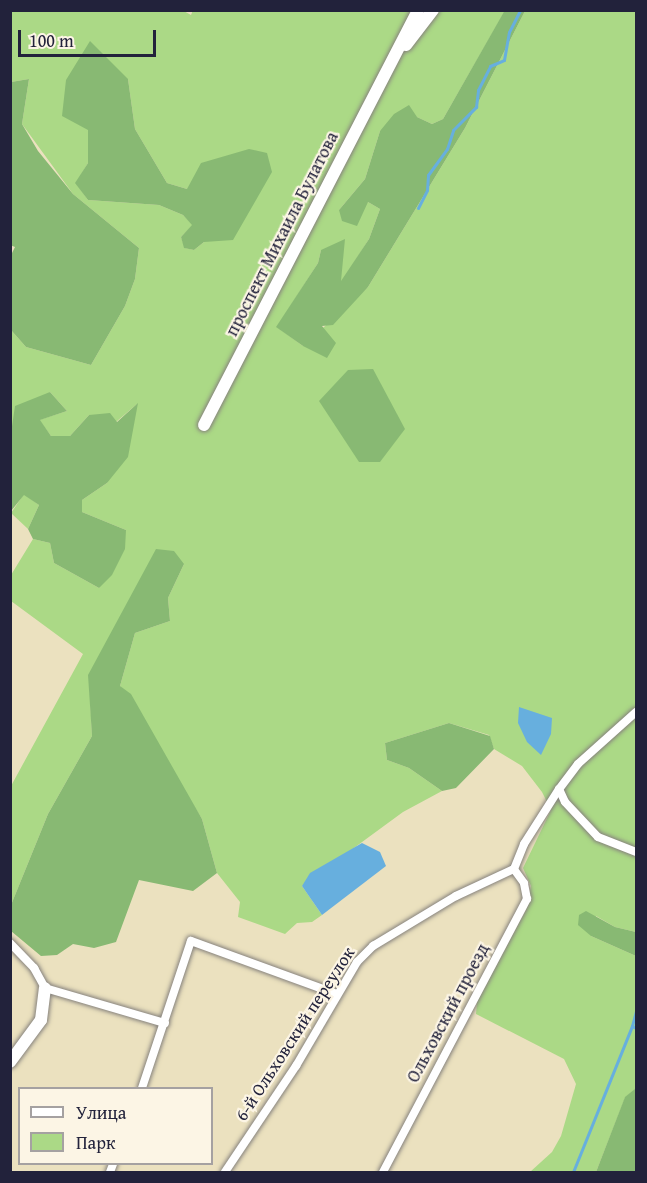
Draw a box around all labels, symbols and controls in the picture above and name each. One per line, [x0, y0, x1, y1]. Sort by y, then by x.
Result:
scale bar [21, 18, 159, 56]
text: 100 m [29, 27, 74, 54]
street label: проспект Михаила Булатова [221, 128, 343, 340]
street label: Ольховский проезд [402, 940, 494, 1086]
street label: 6-й Ольховский переулок [231, 943, 359, 1125]
legend [18, 1087, 213, 1165]
text: Улица [76, 1099, 126, 1126]
text: Парк [76, 1129, 115, 1156]

